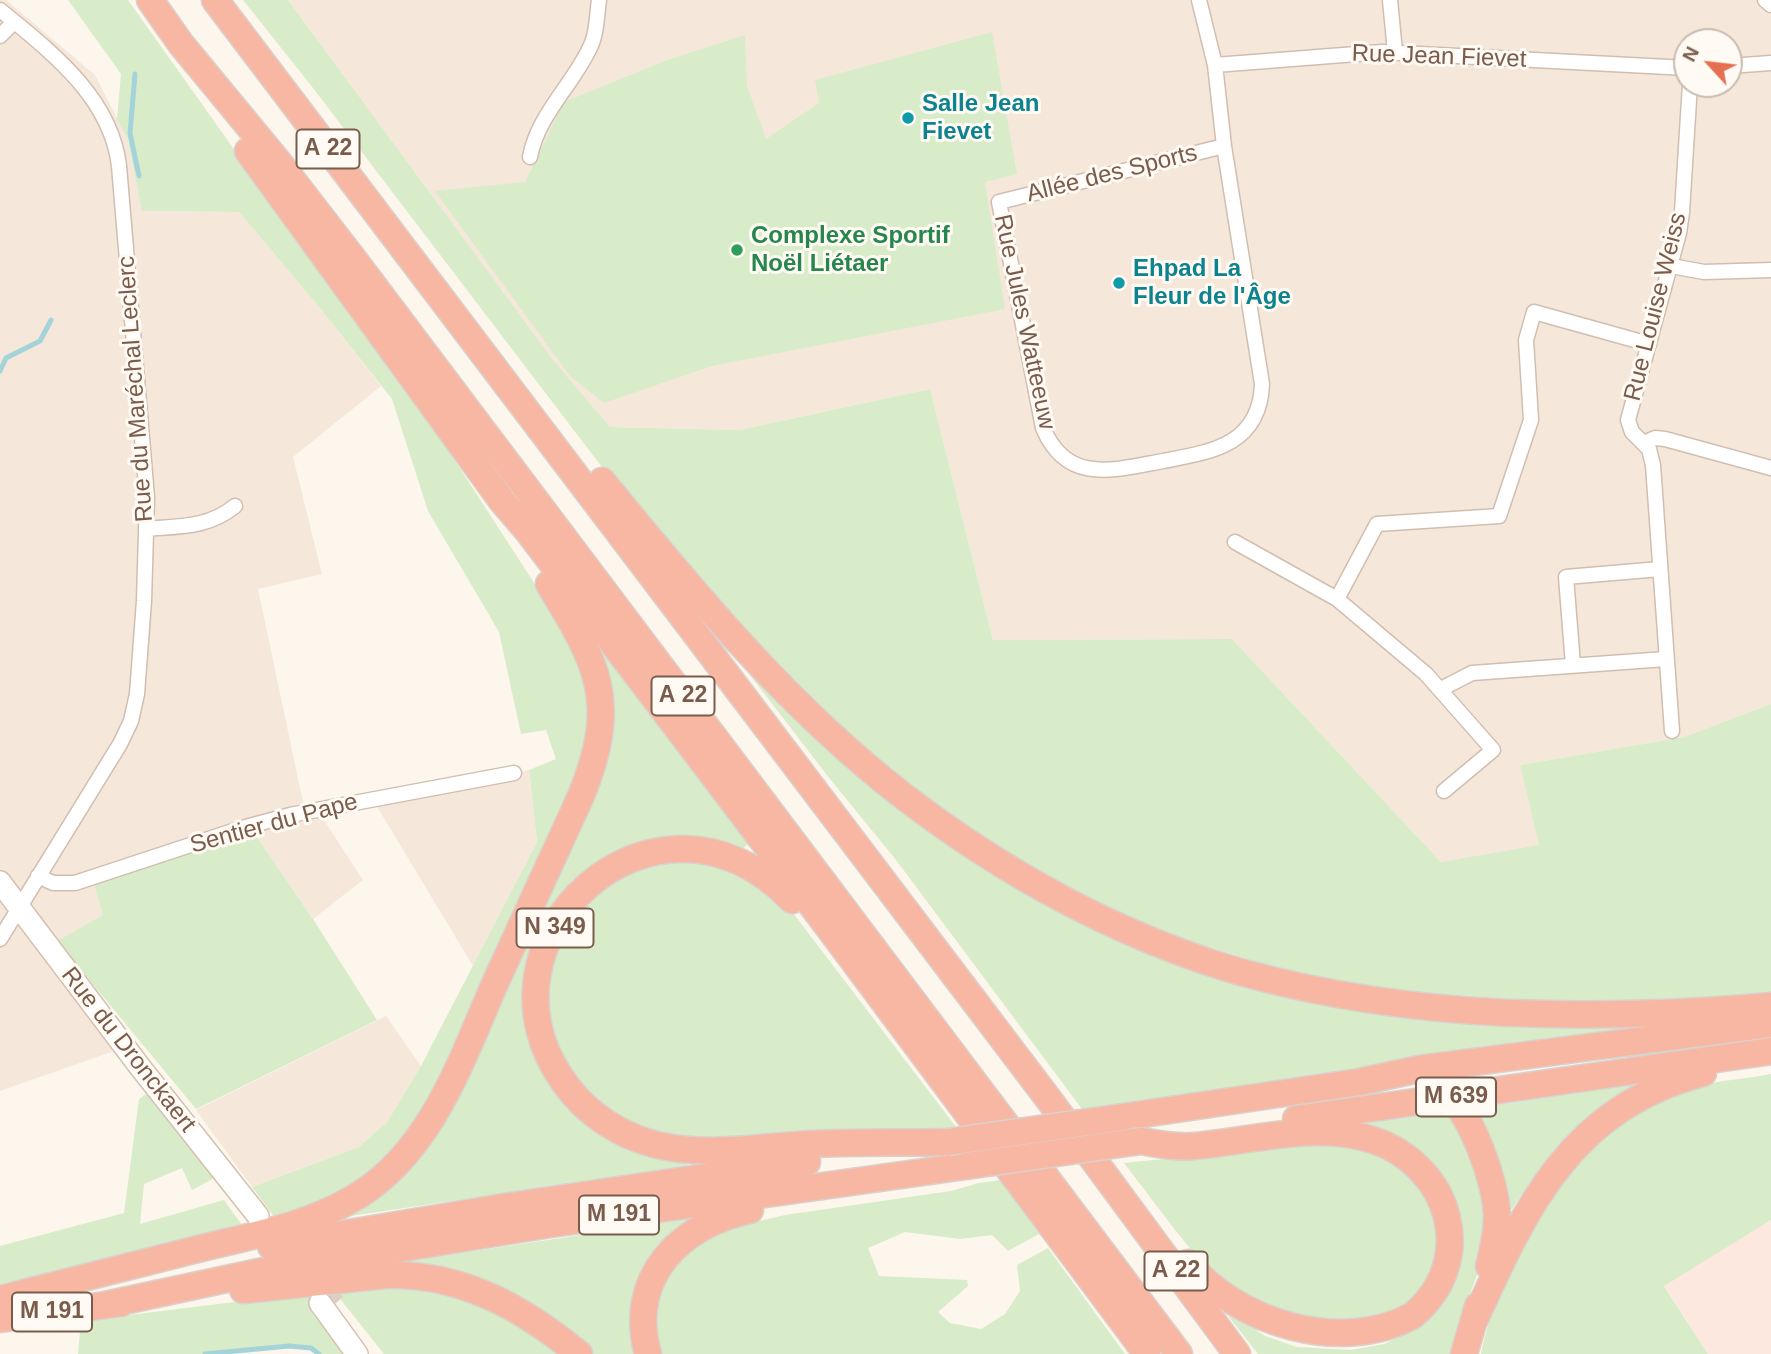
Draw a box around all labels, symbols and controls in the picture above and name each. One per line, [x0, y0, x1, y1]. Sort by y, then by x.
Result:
north arrow [1673, 28, 1743, 98]
street label: Rue Jean Fievet [1351, 40, 1527, 74]
text: N [1678, 43, 1703, 65]
place label: Salle Jean Fievet [922, 90, 1039, 146]
marker: Salle Jean Fievet [900, 110, 916, 126]
road number: A 22 [296, 130, 360, 168]
street label: Allée des Sports [1024, 139, 1200, 209]
street label: Rue Louise Weiss [1619, 210, 1693, 404]
street label: Rue Jules Watteeuw [987, 212, 1061, 432]
place label: Complexe Sportif Noël Liétaer [751, 222, 950, 278]
marker: Complexe Sportif Noël Liétaer [729, 242, 745, 258]
street label: Rue du Maréchal Leclerc [112, 255, 160, 523]
place label: Ehpad La Fleur de l'Âge [1133, 255, 1291, 311]
marker: Ehpad La Fleur de l'Âge [1111, 275, 1127, 291]
road number: A 22 [652, 676, 714, 716]
street label: Sentier du Pape [187, 788, 361, 860]
road number: N 349 [516, 909, 594, 948]
street label: Rue du Dronckaert [55, 962, 201, 1138]
road number: M 639 [1416, 1078, 1496, 1116]
road number: M 191 [579, 1196, 659, 1234]
road number: A 22 [1144, 1252, 1208, 1290]
road number: M 191 [12, 1292, 92, 1331]

